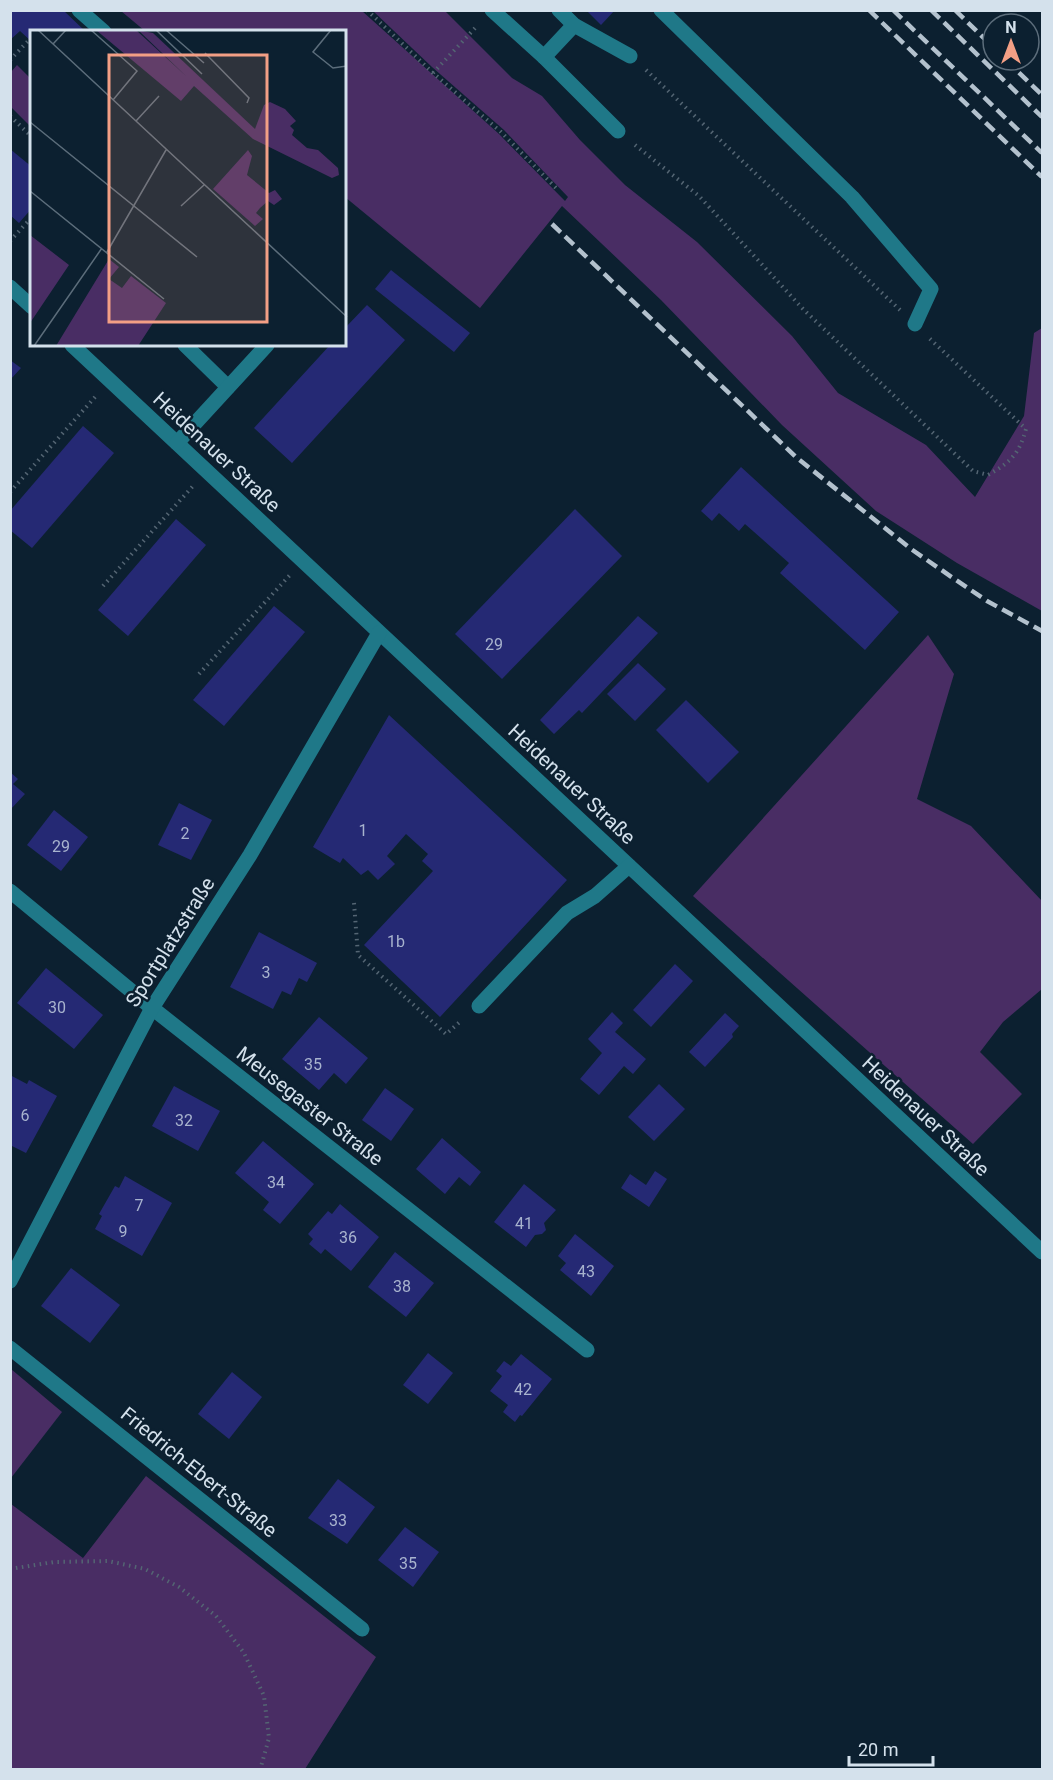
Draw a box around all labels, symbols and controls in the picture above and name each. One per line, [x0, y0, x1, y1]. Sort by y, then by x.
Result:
north arrow [981, 12, 1041, 72]
text: N [1005, 18, 1017, 37]
inset map [30, 30, 346, 346]
street label: Heidenauer Straße [148, 387, 286, 517]
house number: 29 [485, 635, 503, 654]
street label: Heidenauer Straße [503, 719, 641, 849]
house number: 1 [359, 821, 368, 840]
house number: 2 [181, 824, 190, 843]
house number: 29 [52, 837, 70, 856]
street label: Sportplatzstraße [121, 873, 219, 1011]
house number: 1b [387, 932, 405, 951]
house number: 3 [262, 963, 271, 982]
house number: 30 [48, 998, 66, 1017]
street label: Meusegaster Straße [232, 1041, 388, 1171]
street label: Heidenauer Straße [857, 1051, 995, 1181]
house number: 35 [304, 1055, 322, 1074]
house number: 6 [21, 1106, 30, 1125]
house number: 32 [175, 1111, 193, 1130]
house number: 34 [267, 1173, 285, 1192]
house number: 7 [135, 1196, 144, 1215]
house number: 41 [515, 1214, 533, 1233]
house number: 9 [119, 1222, 128, 1241]
house number: 36 [339, 1228, 357, 1247]
house number: 43 [577, 1262, 595, 1281]
house number: 38 [393, 1277, 411, 1296]
house number: 42 [514, 1380, 532, 1399]
street label: Friedrich-Ebert-Straße [116, 1402, 282, 1542]
house number: 33 [329, 1511, 347, 1530]
house number: 35 [399, 1554, 417, 1573]
scale bar [849, 1729, 933, 1767]
text: 20 m [858, 1739, 898, 1760]

